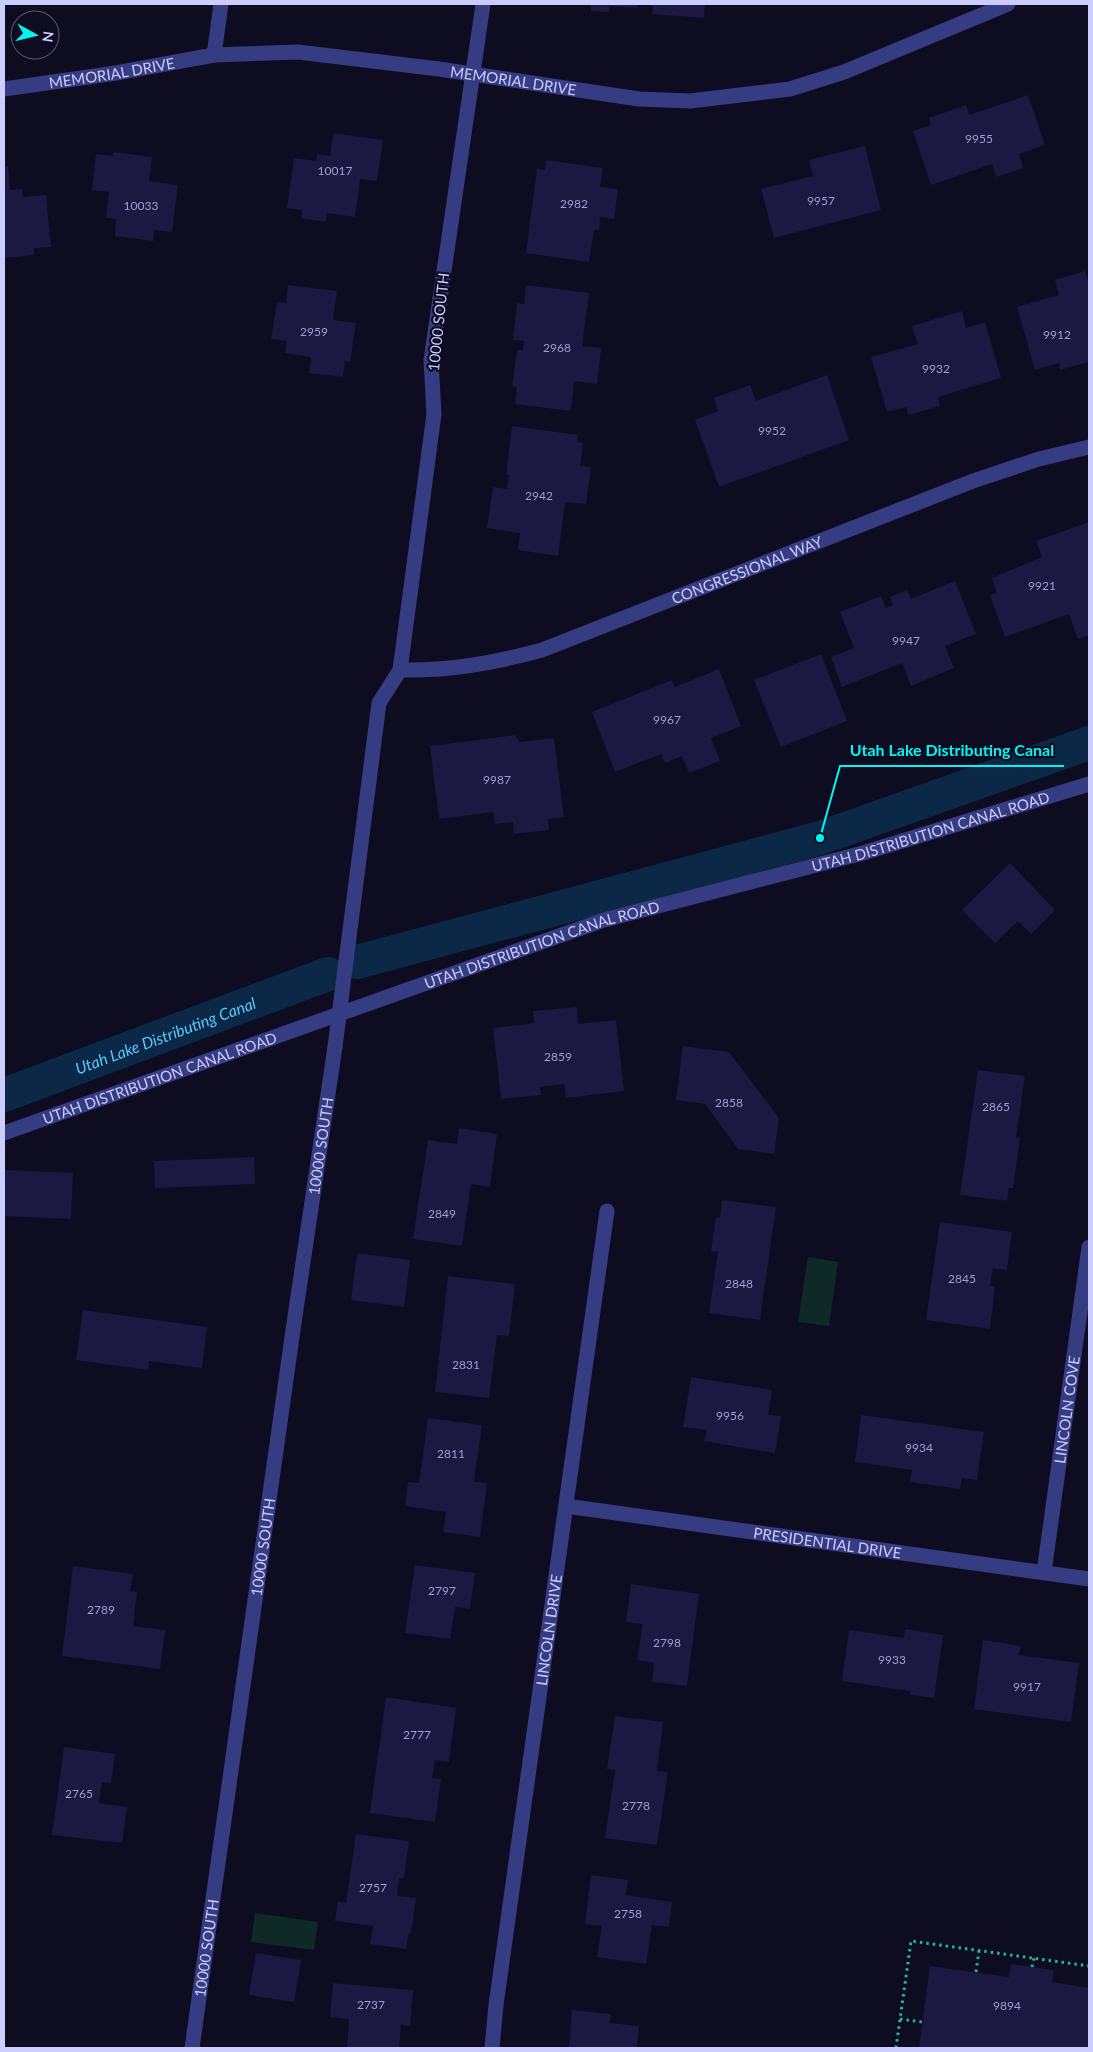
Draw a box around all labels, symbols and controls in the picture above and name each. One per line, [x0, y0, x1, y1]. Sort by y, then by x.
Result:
north arrow [10, 10, 60, 60]
text: N [39, 30, 58, 43]
street label: MEMORIAL DRIVE [48, 53, 176, 91]
street label: MEMORIAL DRIVE [449, 62, 578, 98]
house number: 9955 [965, 131, 993, 146]
house number: 10017 [318, 163, 352, 178]
house number: 9957 [807, 193, 835, 208]
house number: 2982 [560, 196, 588, 211]
house number: 10033 [124, 198, 158, 213]
street label: 10000 SOUTH [424, 272, 452, 372]
house number: 2959 [300, 324, 328, 339]
house number: 9912 [1043, 327, 1071, 342]
house number: 2968 [543, 340, 571, 355]
house number: 9932 [922, 361, 950, 376]
house number: 9952 [758, 423, 786, 438]
house number: 2942 [525, 488, 553, 503]
street label: CONGRESSIONAL WAY [669, 532, 825, 607]
house number: 9921 [1028, 578, 1056, 593]
house number: 9947 [892, 633, 920, 648]
house number: 9967 [653, 712, 681, 727]
callout: Utah Lake Distributing Canal [840, 735, 1064, 766]
text: Utah Lake Distributing Canal [850, 740, 1054, 759]
house number: 9987 [483, 772, 511, 787]
street label: UTAH DISTRIBUTION CANAL ROAD [810, 788, 1052, 875]
street label: UTAH DISTRIBUTION CANAL ROAD [422, 897, 661, 992]
water label: Utah Lake Distributing Canal [72, 992, 258, 1077]
street label: UTAH DISTRIBUTION CANAL ROAD [40, 1028, 279, 1128]
house number: 2859 [544, 1049, 572, 1064]
house number: 2858 [715, 1095, 743, 1110]
street label: 10000 SOUTH [304, 1096, 336, 1196]
house number: 2865 [982, 1099, 1010, 1114]
house number: 2849 [428, 1206, 456, 1221]
house number: 2845 [948, 1271, 976, 1286]
house number: 2848 [725, 1276, 753, 1291]
street label: LINCOLN COVE [1050, 1355, 1083, 1465]
house number: 2831 [452, 1357, 480, 1372]
house number: 9956 [716, 1408, 744, 1423]
house number: 9934 [905, 1440, 933, 1455]
house number: 2811 [437, 1446, 465, 1461]
street label: 10000 SOUTH [247, 1497, 278, 1597]
street label: PRESIDENTIAL DRIVE [752, 1523, 903, 1562]
street label: LINCOLN DRIVE [532, 1573, 565, 1687]
house number: 2797 [428, 1583, 456, 1598]
house number: 2789 [87, 1602, 115, 1617]
house number: 2798 [653, 1635, 681, 1650]
house number: 9933 [878, 1652, 906, 1667]
house number: 9917 [1013, 1679, 1041, 1694]
house number: 2777 [403, 1727, 431, 1742]
house number: 2765 [65, 1786, 93, 1801]
house number: 2778 [622, 1798, 650, 1813]
house number: 2757 [359, 1880, 387, 1895]
street label: 10000 SOUTH [190, 1898, 222, 1998]
house number: 2758 [614, 1906, 642, 1921]
house number: 2737 [357, 1997, 385, 2012]
house number: 9894 [993, 1998, 1021, 2013]

